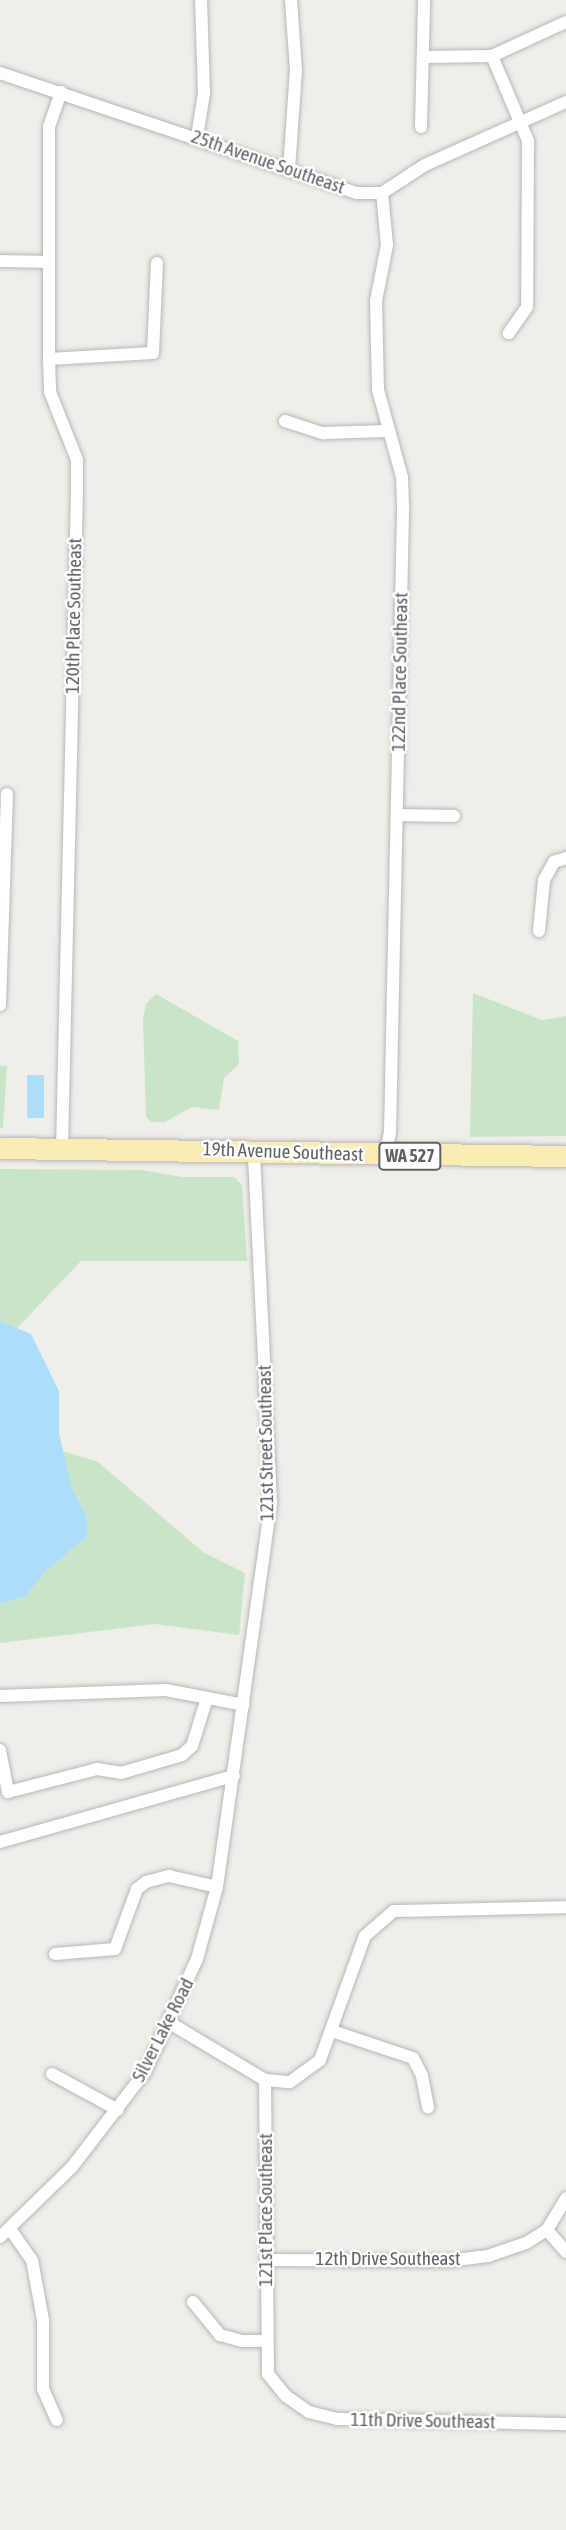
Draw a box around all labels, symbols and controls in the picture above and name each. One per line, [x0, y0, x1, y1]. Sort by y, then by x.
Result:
street label: 25th Avenue Southeast [188, 125, 348, 199]
street label: 120th Place Southeast [61, 538, 87, 694]
street label: 122nd Place Southeast [387, 592, 413, 752]
street label: 19th Avenue Southeast [202, 1138, 364, 1166]
road number: WA 527 [377, 1142, 443, 1170]
street label: 121st Street Southeast [253, 1365, 279, 1521]
street label: Silver Lake Road [127, 1974, 199, 2086]
street label: 121st Place Southeast [255, 2133, 277, 2287]
street label: 12th Drive Southeast [315, 2248, 461, 2270]
street label: 11th Drive Southeast [350, 2408, 496, 2434]

